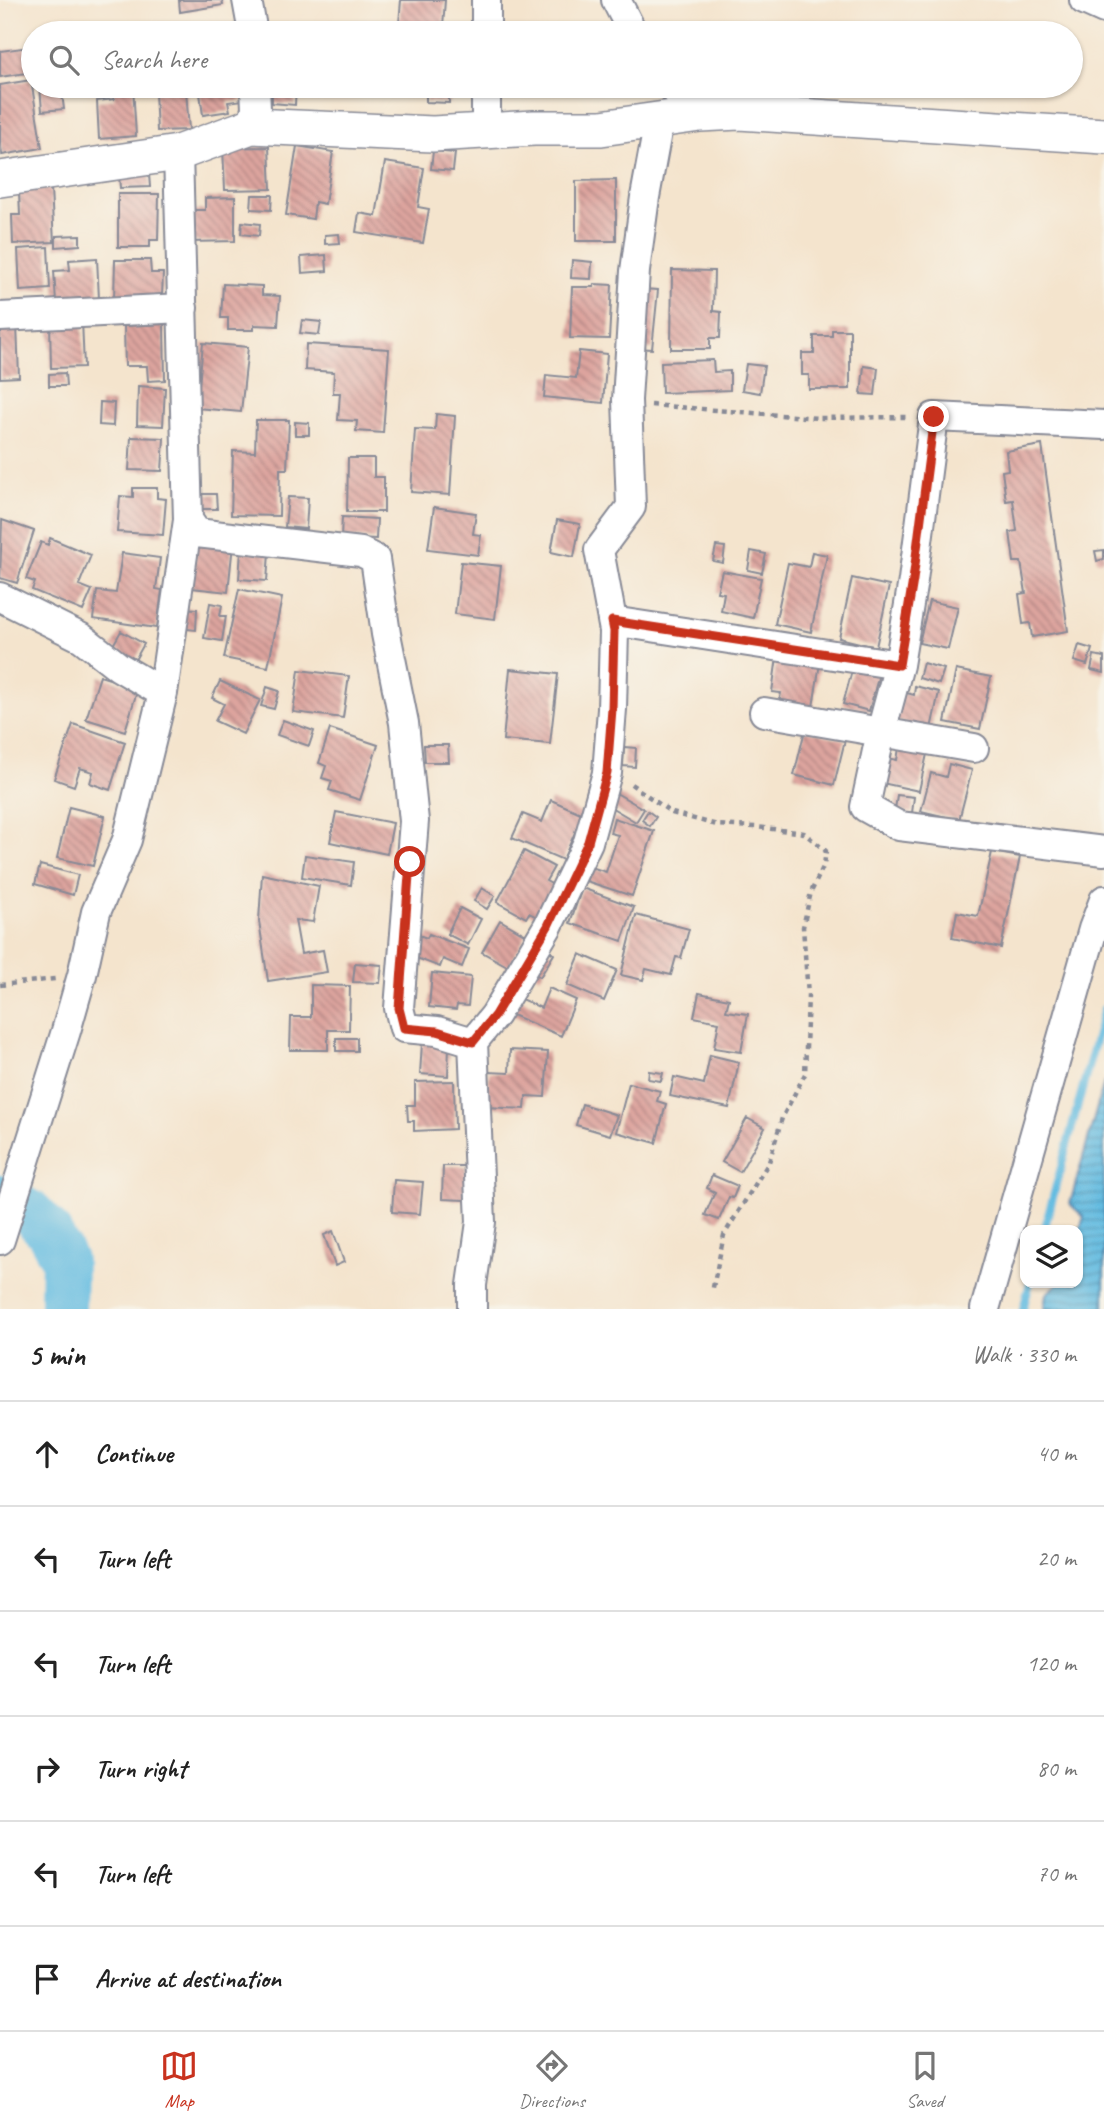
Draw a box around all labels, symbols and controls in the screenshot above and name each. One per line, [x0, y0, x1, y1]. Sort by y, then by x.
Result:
search box [21, 21, 1083, 98]
icon: search [45, 41, 83, 79]
text: Search here [101, 43, 207, 76]
route end [918, 401, 949, 432]
route start [394, 846, 425, 877]
map controls [1020, 1225, 1083, 1288]
button: layers [1020, 1225, 1083, 1288]
text: 5 min [28, 1336, 85, 1374]
text: Walk · 330 m [972, 1340, 1076, 1369]
icon: ahead [28, 1435, 66, 1473]
text: Continue [95, 1437, 173, 1470]
text: 40 m [1037, 1439, 1076, 1468]
icon: left [28, 1540, 66, 1578]
text: Turn left [95, 1542, 170, 1575]
text: 20 m [1037, 1544, 1076, 1573]
icon: left [28, 1645, 66, 1683]
text: Turn left [95, 1647, 170, 1680]
text: 120 m [1027, 1649, 1076, 1678]
icon: right [28, 1750, 66, 1788]
text: Turn right [95, 1752, 186, 1785]
text: 80 m [1037, 1754, 1076, 1783]
icon: left [28, 1855, 66, 1893]
text: Turn left [95, 1857, 170, 1890]
text: 70 m [1037, 1859, 1076, 1888]
icon: arrive [28, 1960, 66, 1998]
text: Arrive at destination [95, 1962, 281, 1995]
tab: Map [160, 2047, 198, 2113]
tab: Directions [519, 2047, 585, 2113]
tab: Saved [906, 2047, 944, 2113]

